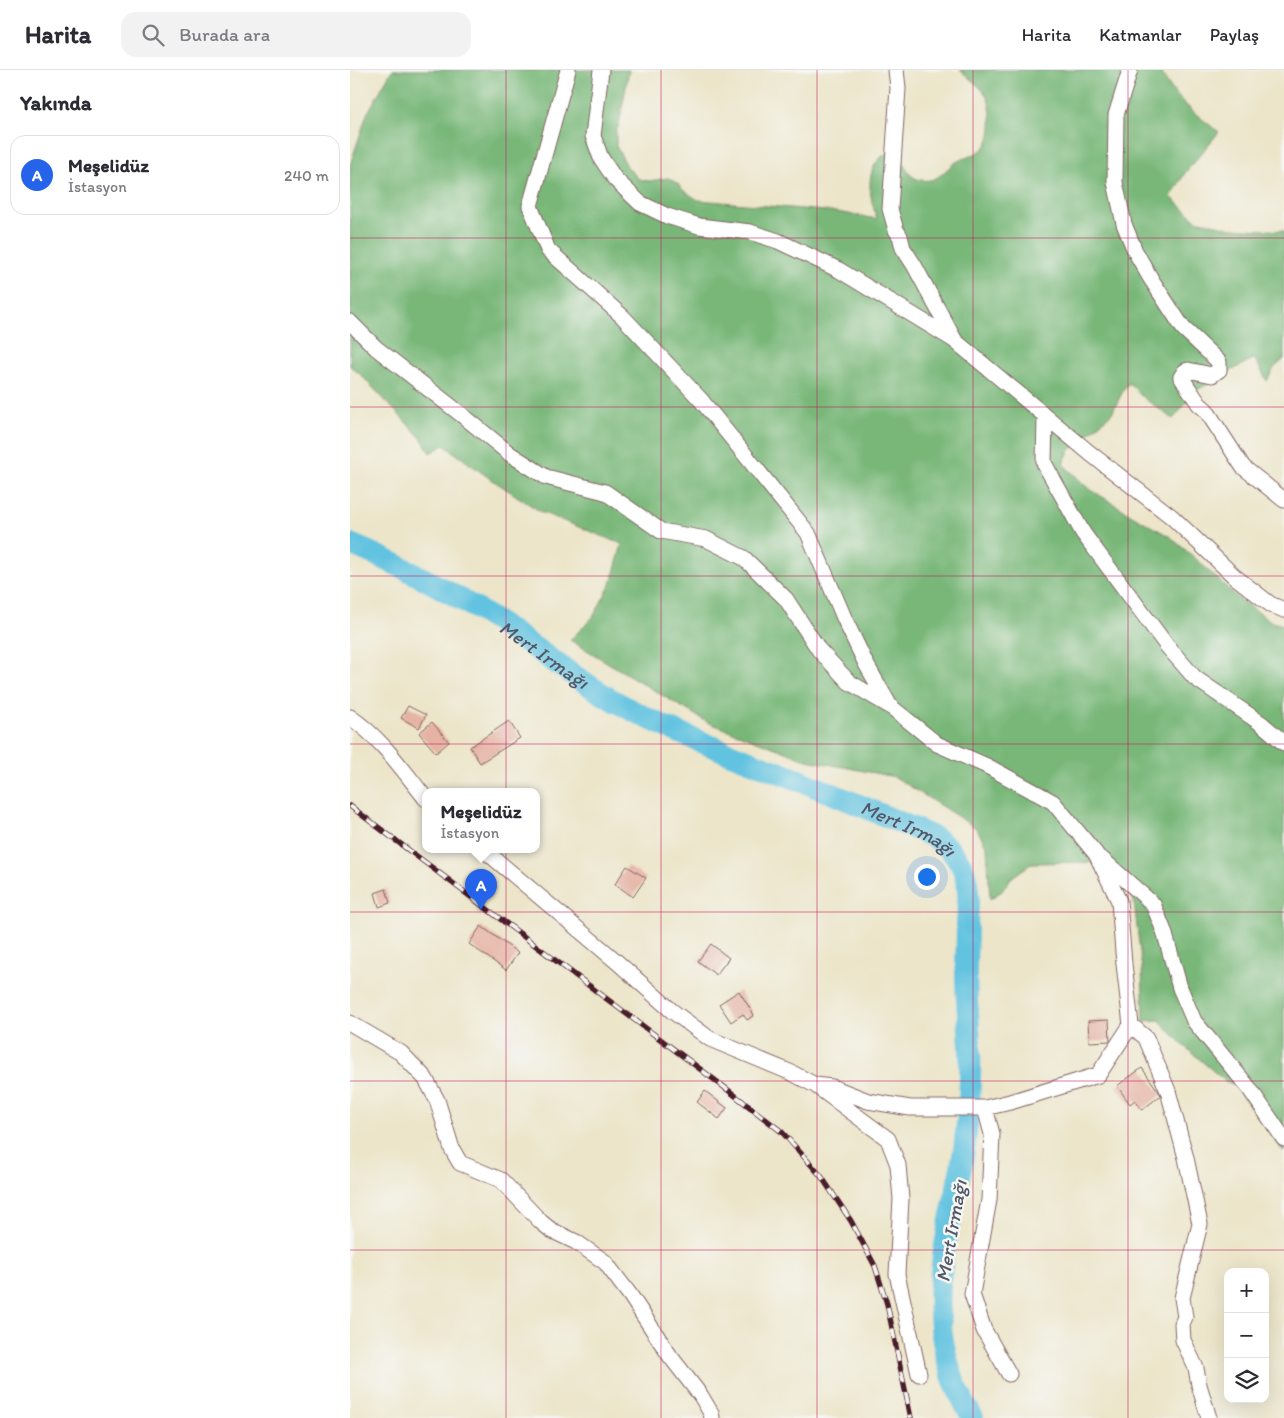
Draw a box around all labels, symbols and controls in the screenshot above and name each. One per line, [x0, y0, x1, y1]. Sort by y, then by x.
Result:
search box [121, 12, 471, 57]
text: Harita [25, 20, 91, 49]
icon: search [139, 21, 167, 49]
text: Burada ara [179, 23, 270, 46]
text: Harita [1022, 24, 1071, 46]
text: Katmanlar [1099, 24, 1182, 46]
text: Paylaş [1210, 24, 1259, 46]
text: Yakında [20, 90, 92, 115]
text: Meşelidüz [68, 154, 149, 177]
text: A [32, 166, 42, 185]
text: 240 m [284, 166, 329, 185]
text: İstasyon [68, 177, 127, 196]
water label: Mert Irmağı [495, 615, 594, 695]
popup [422, 788, 540, 853]
water label: Mert Irmağı [857, 795, 962, 862]
text: Meşelidüz [440, 800, 522, 823]
text: İstasyon [440, 823, 499, 842]
your location [914, 864, 940, 890]
pin: A [465, 869, 497, 910]
water label: Mert Irmağı [930, 1177, 972, 1284]
map controls [1224, 1268, 1269, 1403]
button: + [1224, 1268, 1269, 1313]
button: − [1224, 1313, 1269, 1358]
button: layers [1224, 1358, 1269, 1403]

